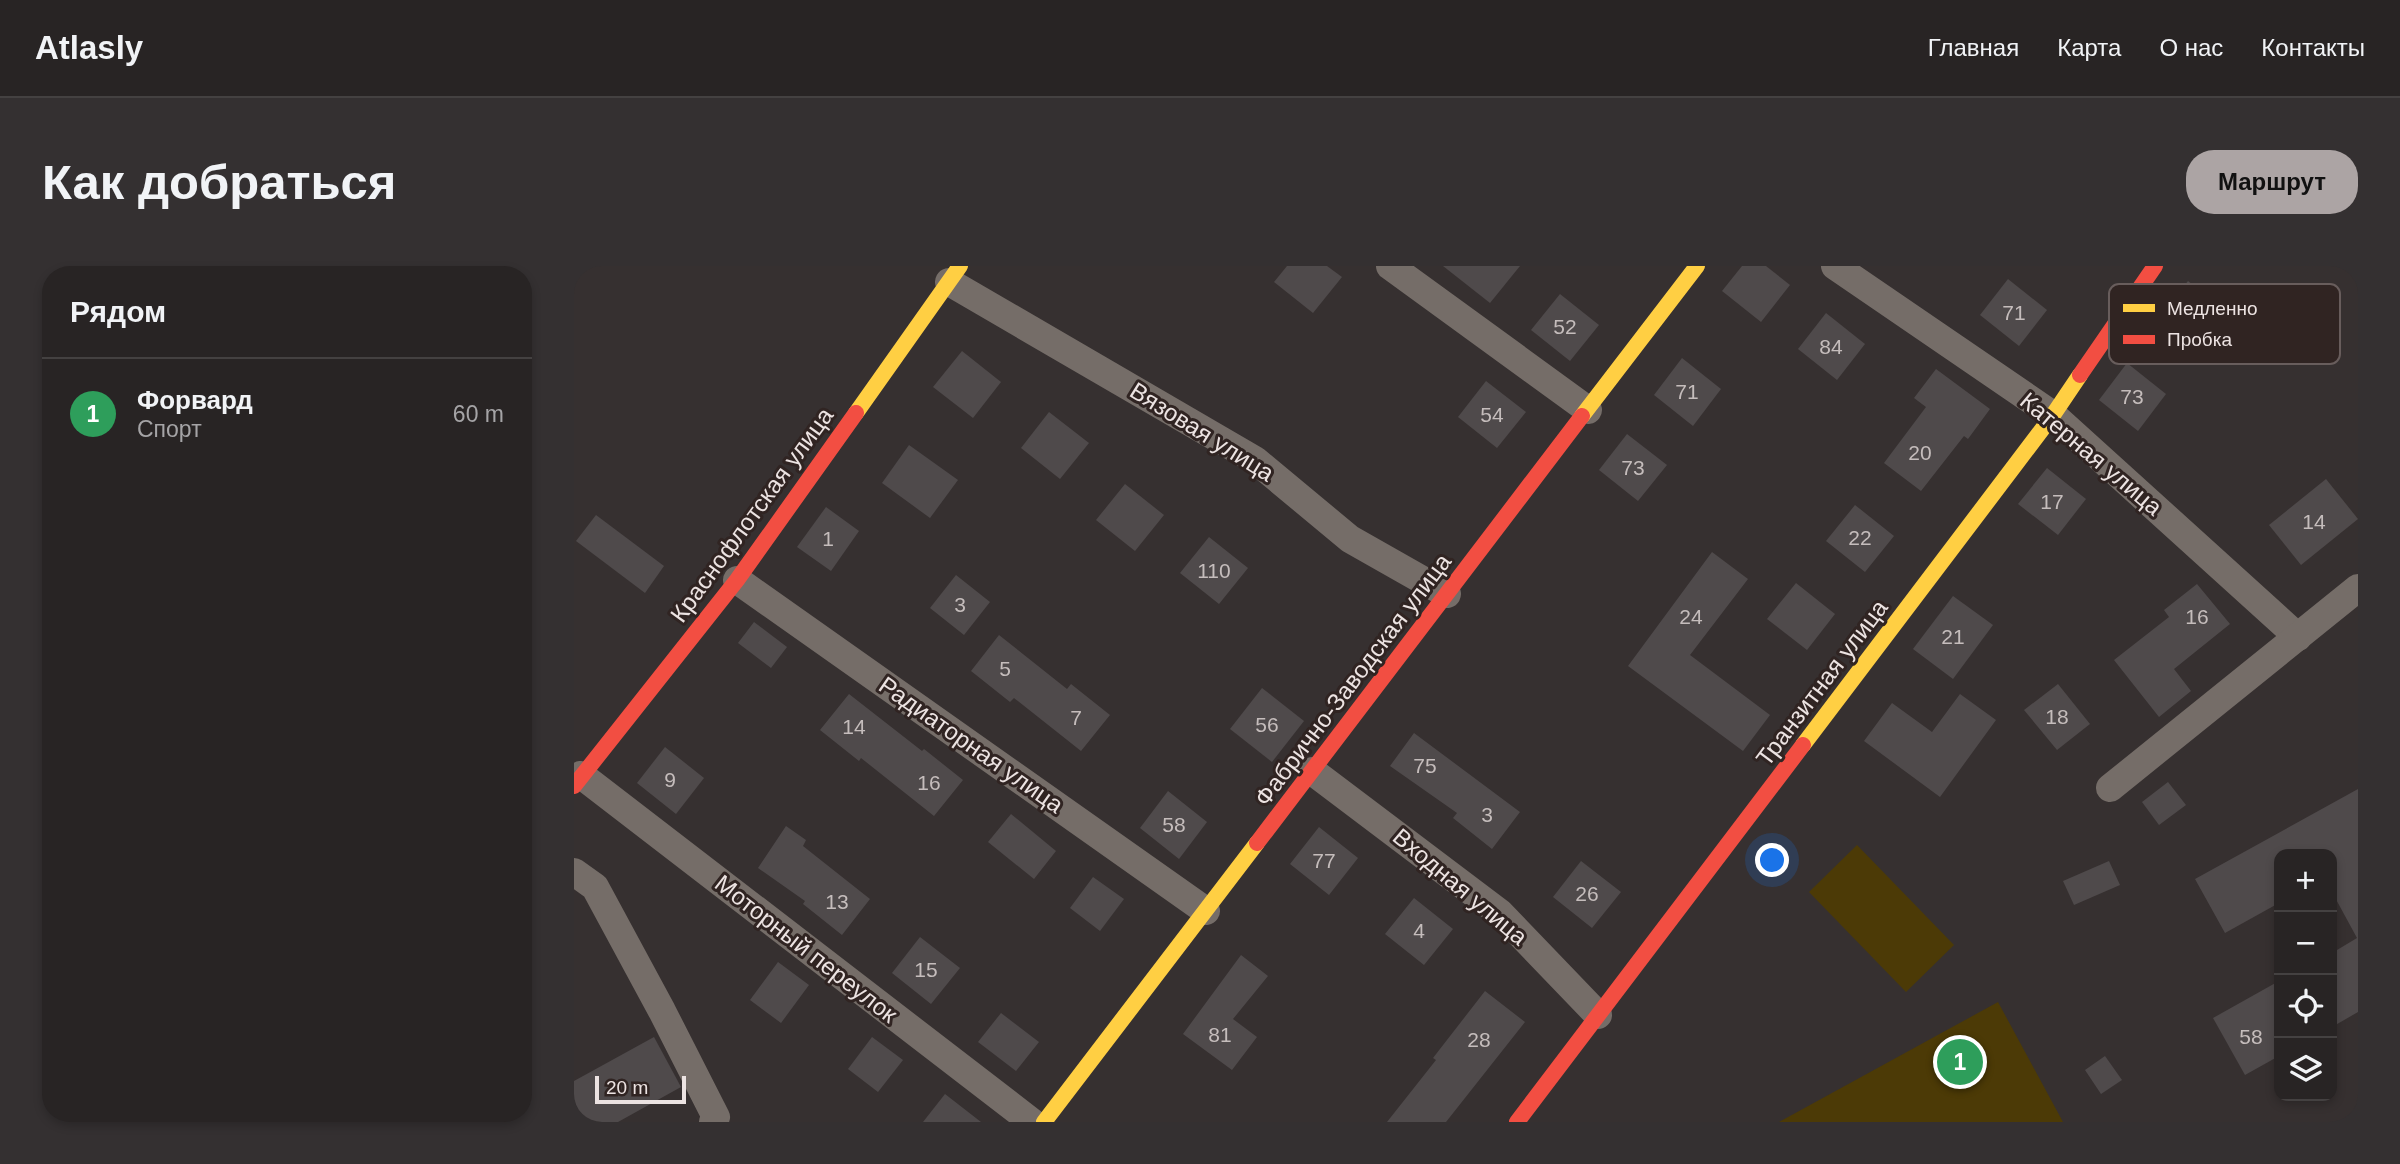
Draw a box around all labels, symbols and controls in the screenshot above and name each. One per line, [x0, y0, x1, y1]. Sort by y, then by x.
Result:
text: Atlasly [35, 29, 143, 66]
text: Главная [1928, 34, 2019, 61]
text: Карта [2057, 34, 2121, 61]
text: О нас [2159, 34, 2223, 61]
text: Контакты [2261, 34, 2365, 61]
button: Маршрут [2186, 150, 2358, 214]
text: Как добраться [42, 155, 396, 209]
legend [2109, 284, 2340, 364]
text: Рядом [70, 295, 166, 328]
text: Медленно [2167, 298, 2257, 319]
house number: 71 [2002, 301, 2026, 324]
house number: 52 [1553, 315, 1577, 338]
text: Пробка [2167, 329, 2232, 350]
house number: 84 [1819, 335, 1843, 358]
street label: Вязовая улица [1125, 377, 1280, 487]
house number: 71 [1675, 380, 1699, 403]
text: Форвард [137, 385, 253, 415]
house number: 73 [2120, 385, 2144, 408]
street label: Катерная улица [2015, 387, 2168, 521]
text: 1 [87, 401, 99, 427]
text: 60 m [453, 401, 504, 427]
street label: Краснофлотская улица [665, 402, 839, 627]
house number: 54 [1480, 403, 1504, 426]
text: Спорт [137, 416, 202, 442]
house number: 20 [1908, 441, 1932, 464]
house number: 73 [1621, 456, 1645, 479]
house number: 17 [2040, 490, 2064, 513]
house number: 14 [2302, 510, 2326, 533]
house number: 22 [1848, 526, 1872, 549]
house number: 1 [822, 527, 834, 550]
street label: Фабрично-Заводская улица [1249, 548, 1457, 811]
house number: 110 [1197, 559, 1231, 582]
house number: 3 [954, 593, 966, 616]
street label: Транзитная улица [1750, 594, 1893, 771]
house number: 24 [1679, 605, 1703, 628]
house number: 16 [2185, 605, 2209, 628]
house number: 21 [1941, 625, 1965, 648]
house number: 5 [999, 657, 1011, 680]
street label: Радиаторная улица [874, 671, 1069, 819]
house number: 18 [2045, 705, 2069, 728]
house number: 7 [1070, 706, 1082, 729]
house number: 56 [1255, 713, 1279, 736]
house number: 14 [842, 715, 866, 738]
house number: 75 [1413, 754, 1437, 777]
house number: 9 [664, 768, 676, 791]
house number: 16 [917, 771, 941, 794]
house number: 3 [1481, 803, 1493, 826]
house number: 58 [1162, 813, 1186, 836]
street label: Входная улица [1388, 823, 1533, 951]
your location [1755, 843, 1789, 877]
house number: 77 [1312, 849, 1336, 872]
map controls [2274, 849, 2337, 1101]
button: + [2274, 849, 2337, 912]
street label: Моторный переулок [710, 869, 903, 1028]
house number: 26 [1575, 882, 1599, 905]
house number: 13 [825, 890, 849, 913]
button: − [2274, 912, 2337, 975]
house number: 4 [1413, 919, 1425, 942]
house number: 15 [914, 958, 938, 981]
button: locate [2274, 975, 2337, 1038]
house number: 81 [1208, 1023, 1232, 1046]
house number: 58 [2239, 1025, 2263, 1048]
house number: 28 [1467, 1028, 1491, 1051]
pin: 1 [1937, 1036, 1983, 1088]
button: layers [2274, 1038, 2337, 1101]
scale bar [595, 1073, 686, 1105]
text: 20 m [606, 1077, 648, 1098]

